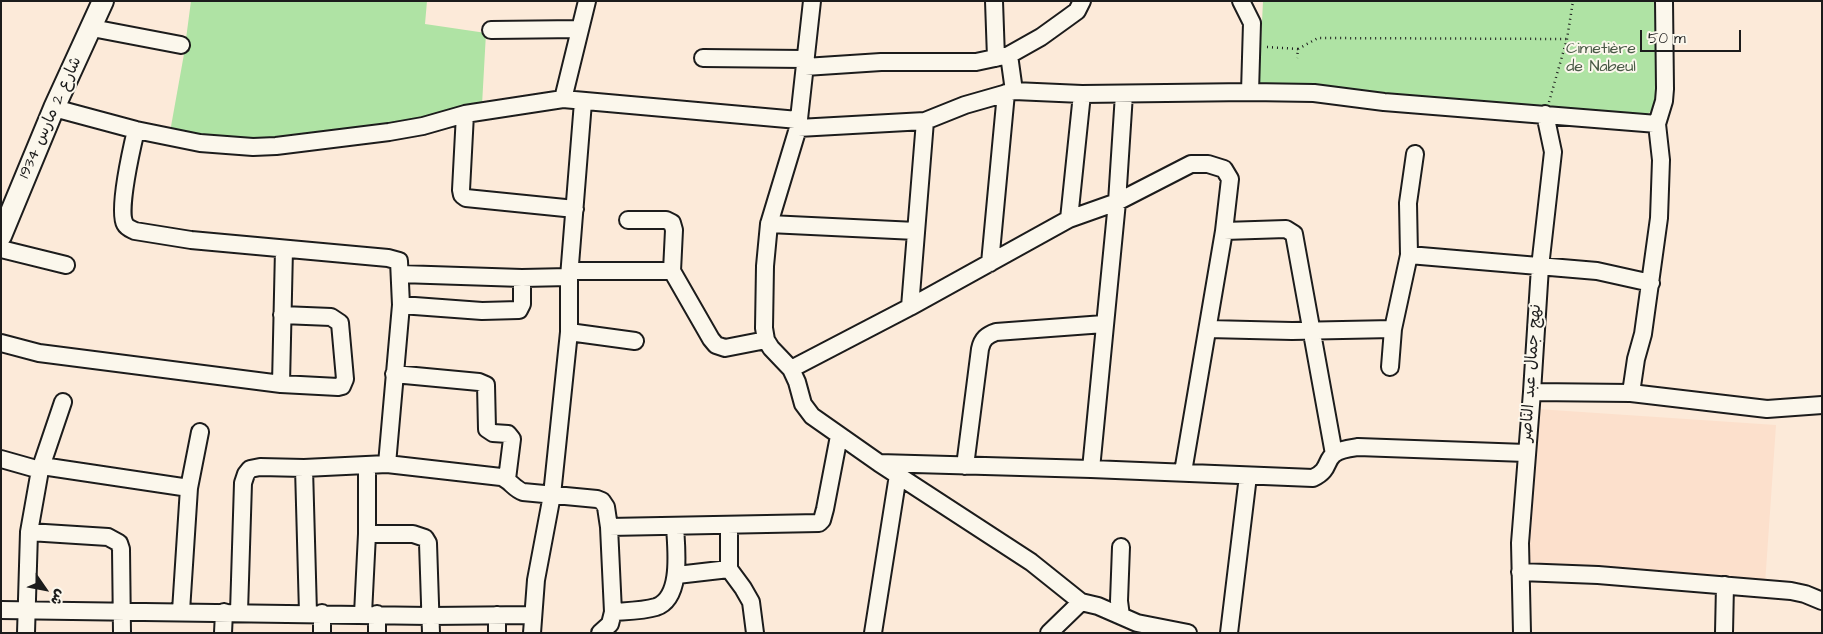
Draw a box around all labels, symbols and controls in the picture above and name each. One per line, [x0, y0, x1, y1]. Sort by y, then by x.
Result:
scale bar [1643, 20, 1744, 52]
text: 50 m [1648, 28, 1686, 49]
park label: Cimetière de Nabeul [1566, 40, 1636, 78]
street label: شارع 2 مارس 1934 [16, 54, 86, 182]
street label: نهج جمال عبد الناصر [1518, 304, 1546, 442]
north arrow [20, 564, 70, 614]
text: ش [45, 585, 70, 609]

